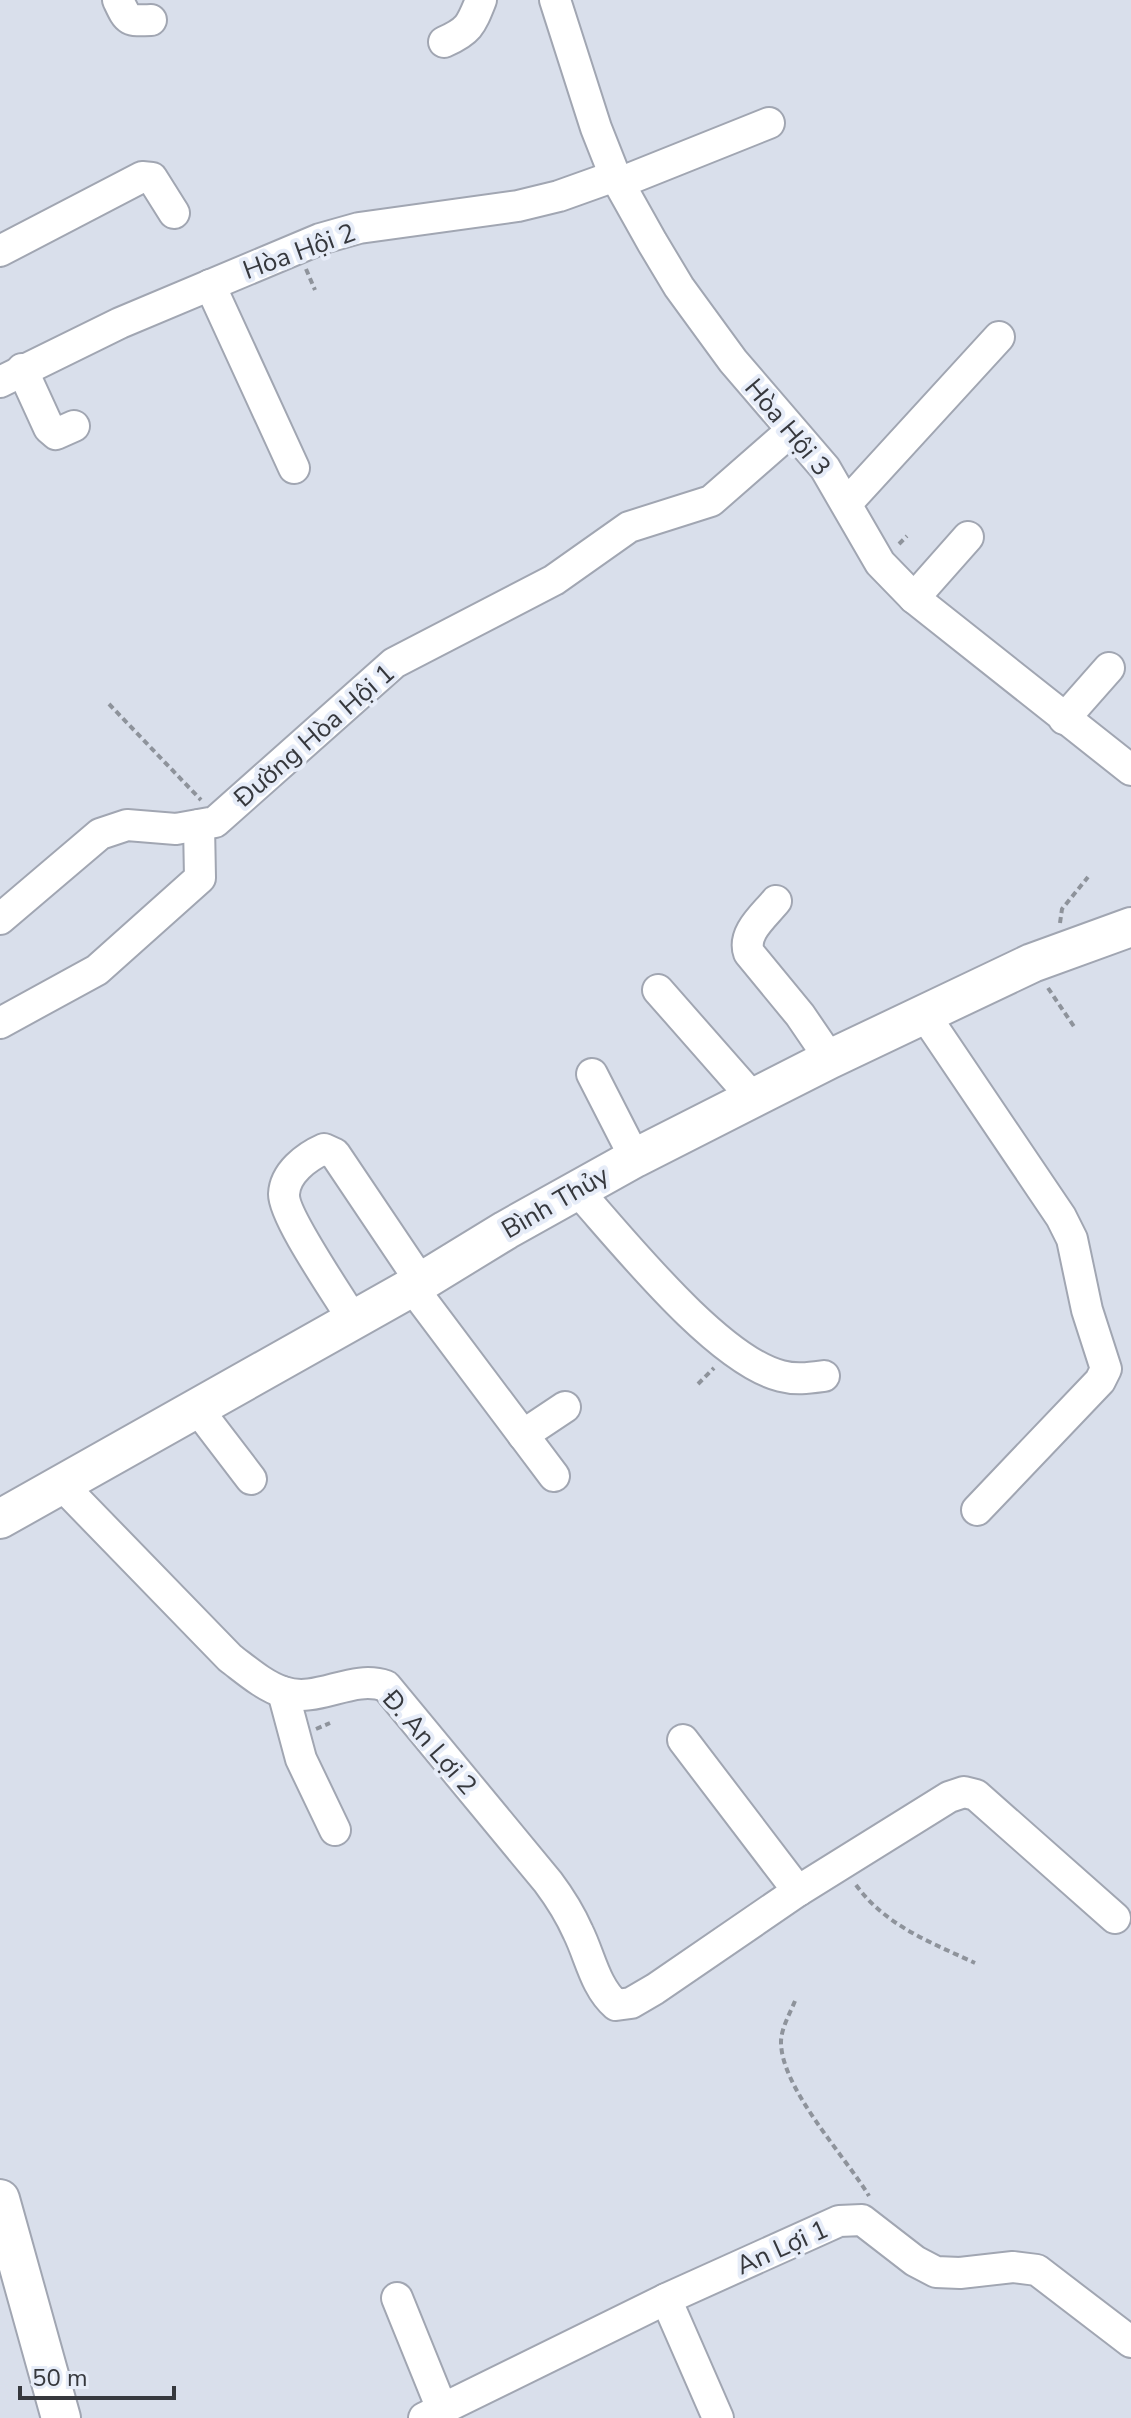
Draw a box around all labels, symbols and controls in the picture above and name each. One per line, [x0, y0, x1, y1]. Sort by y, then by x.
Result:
street label: Hòa Hội 2 [238, 215, 360, 288]
street label: Hòa Hội 3 [737, 371, 839, 483]
street label: Đường Hòa Hội 1 [226, 656, 402, 816]
street label: Bình Thủy [495, 1157, 616, 1247]
street label: Đ. An Lợi 2 [374, 1682, 485, 1802]
street label: An Lợi 1 [731, 2212, 834, 2283]
scale bar [20, 2350, 174, 2400]
text: 50 m [32, 2362, 88, 2394]

